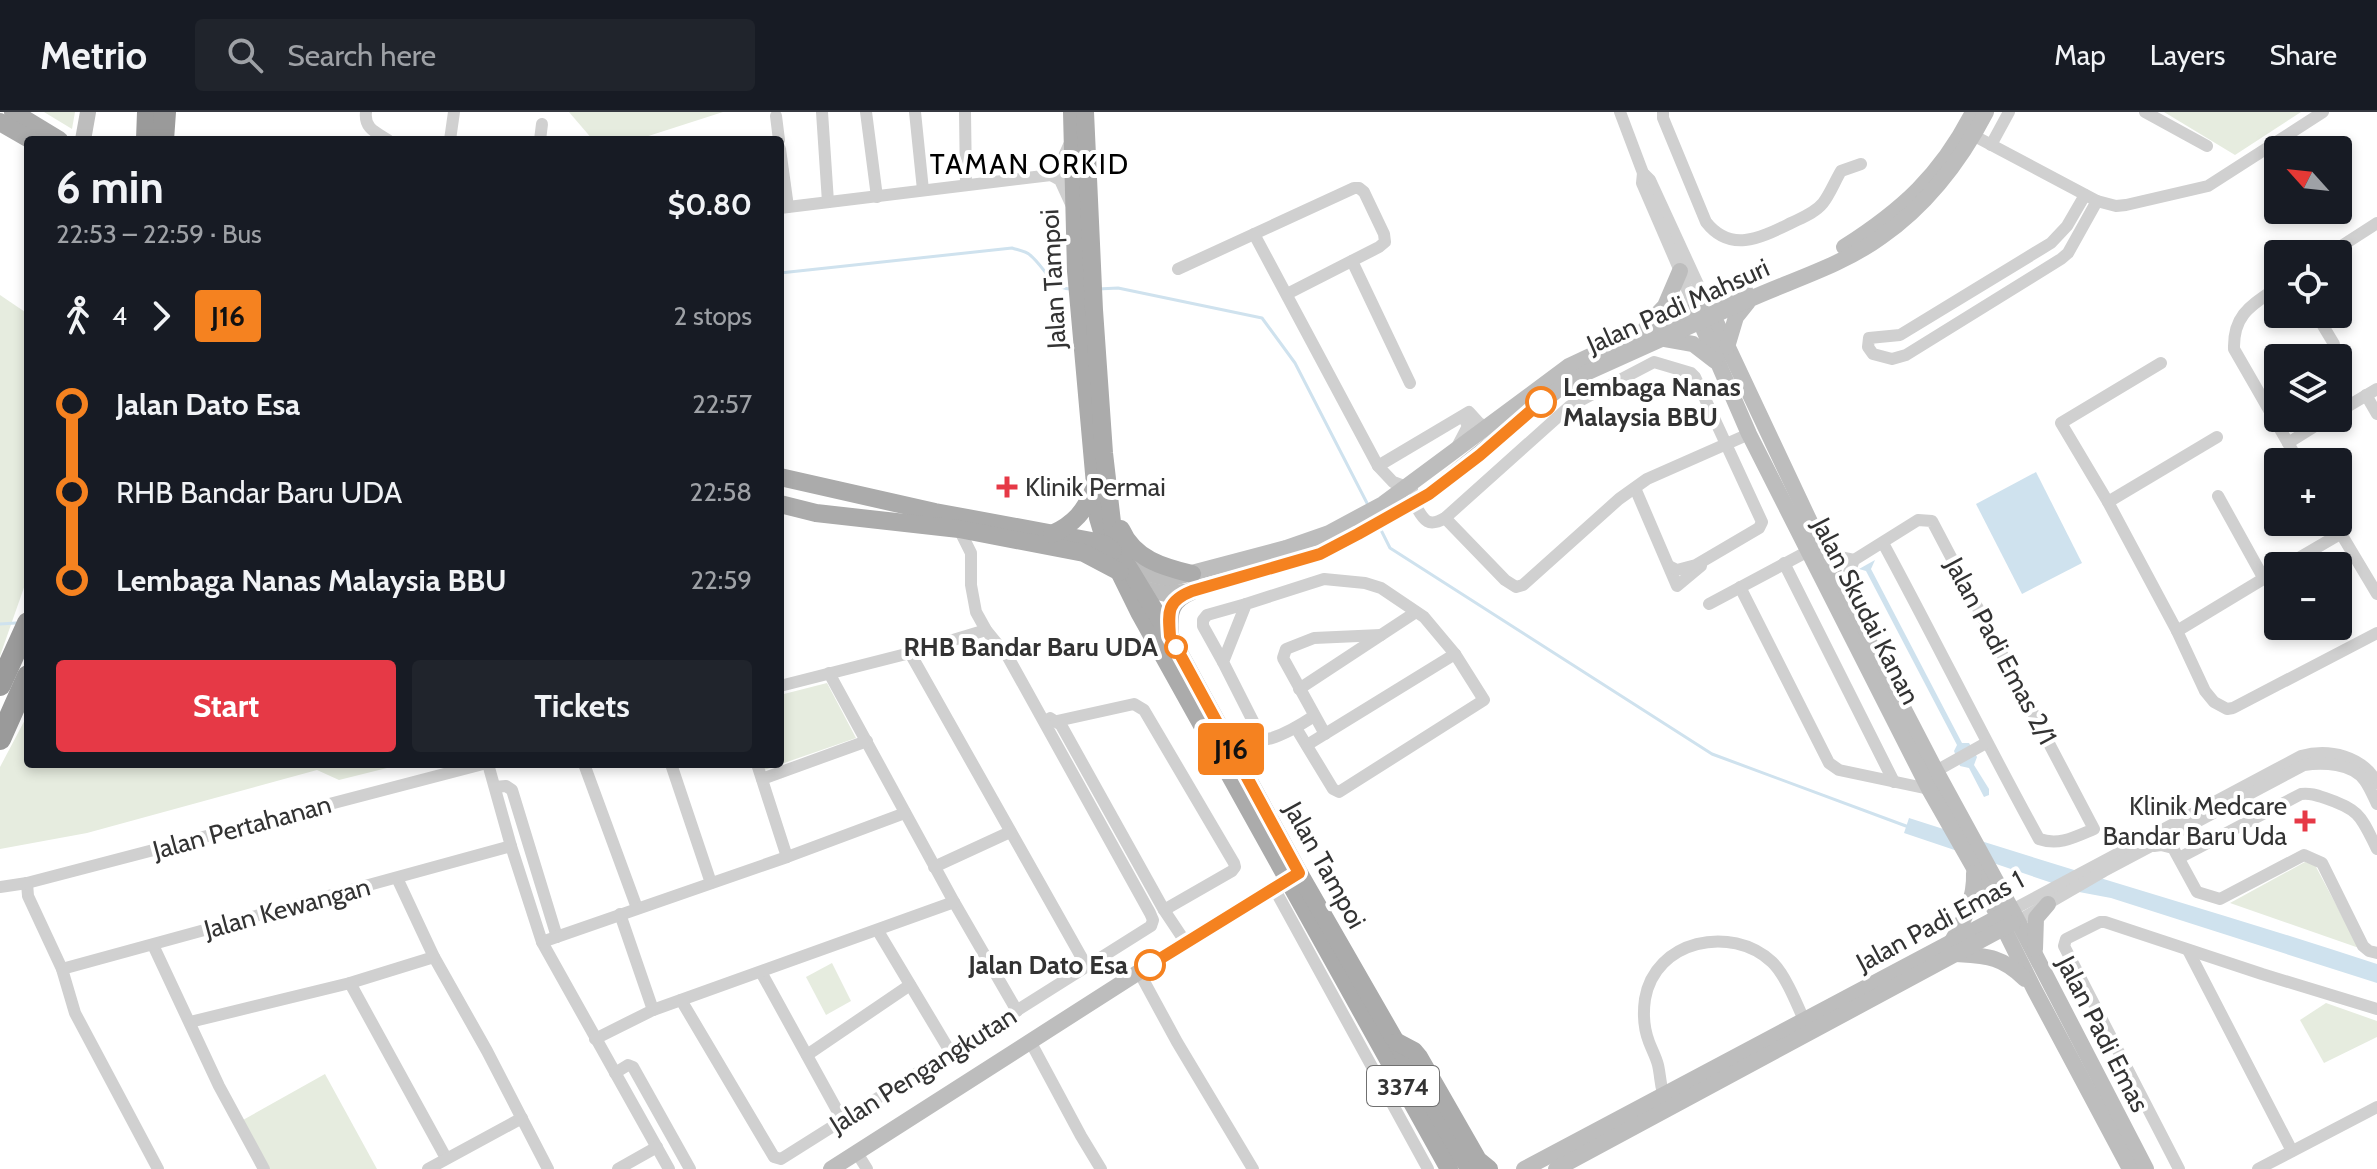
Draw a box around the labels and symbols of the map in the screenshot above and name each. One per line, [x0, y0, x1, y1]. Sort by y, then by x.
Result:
north arrow [2264, 136, 2352, 224]
district label: TAMAN ORKID [930, 147, 1130, 181]
street label: Jalan Tampoi [1033, 208, 1073, 351]
street label: Jalan Padi Mahsuri [1581, 251, 1774, 361]
place label: Lembaga Nanas Malaysia BBU [1563, 371, 1741, 433]
marker: Lembaga Nanas Malaysia BBU [1526, 387, 1556, 417]
place label: Klinik Permai [1025, 471, 1166, 503]
marker: Klinik Permai [996, 476, 1018, 498]
street label: Jalan Skudai Kanan [1805, 511, 1927, 710]
street label: Jalan Padi Emas 2/1 [1938, 551, 2064, 750]
place label: RHB Bandar Baru UDA [903, 631, 1159, 663]
marker: RHB Bandar Baru UDA [1165, 636, 1187, 658]
line badge: J16 [1185, 723, 1277, 775]
street label: Jalan Pertahanan [148, 788, 335, 866]
place label: Klinik Medcare Bandar Baru Uda [2102, 790, 2288, 852]
street label: Jalan Tampoi [1277, 795, 1373, 934]
marker: Klinik Medcare Bandar Baru Uda [2294, 810, 2316, 832]
street label: Jalan Padi Emas 1 [1850, 863, 2029, 979]
street label: Jalan Kewangan [199, 870, 374, 946]
place label: Jalan Dato Esa [967, 949, 1128, 981]
marker: Jalan Dato Esa [1135, 950, 1165, 980]
street label: Jalan Padi Emas [2050, 950, 2156, 1118]
street label: Jalan Pengangkutan [823, 1000, 1022, 1141]
road number: 3374 [1367, 1066, 1439, 1106]

